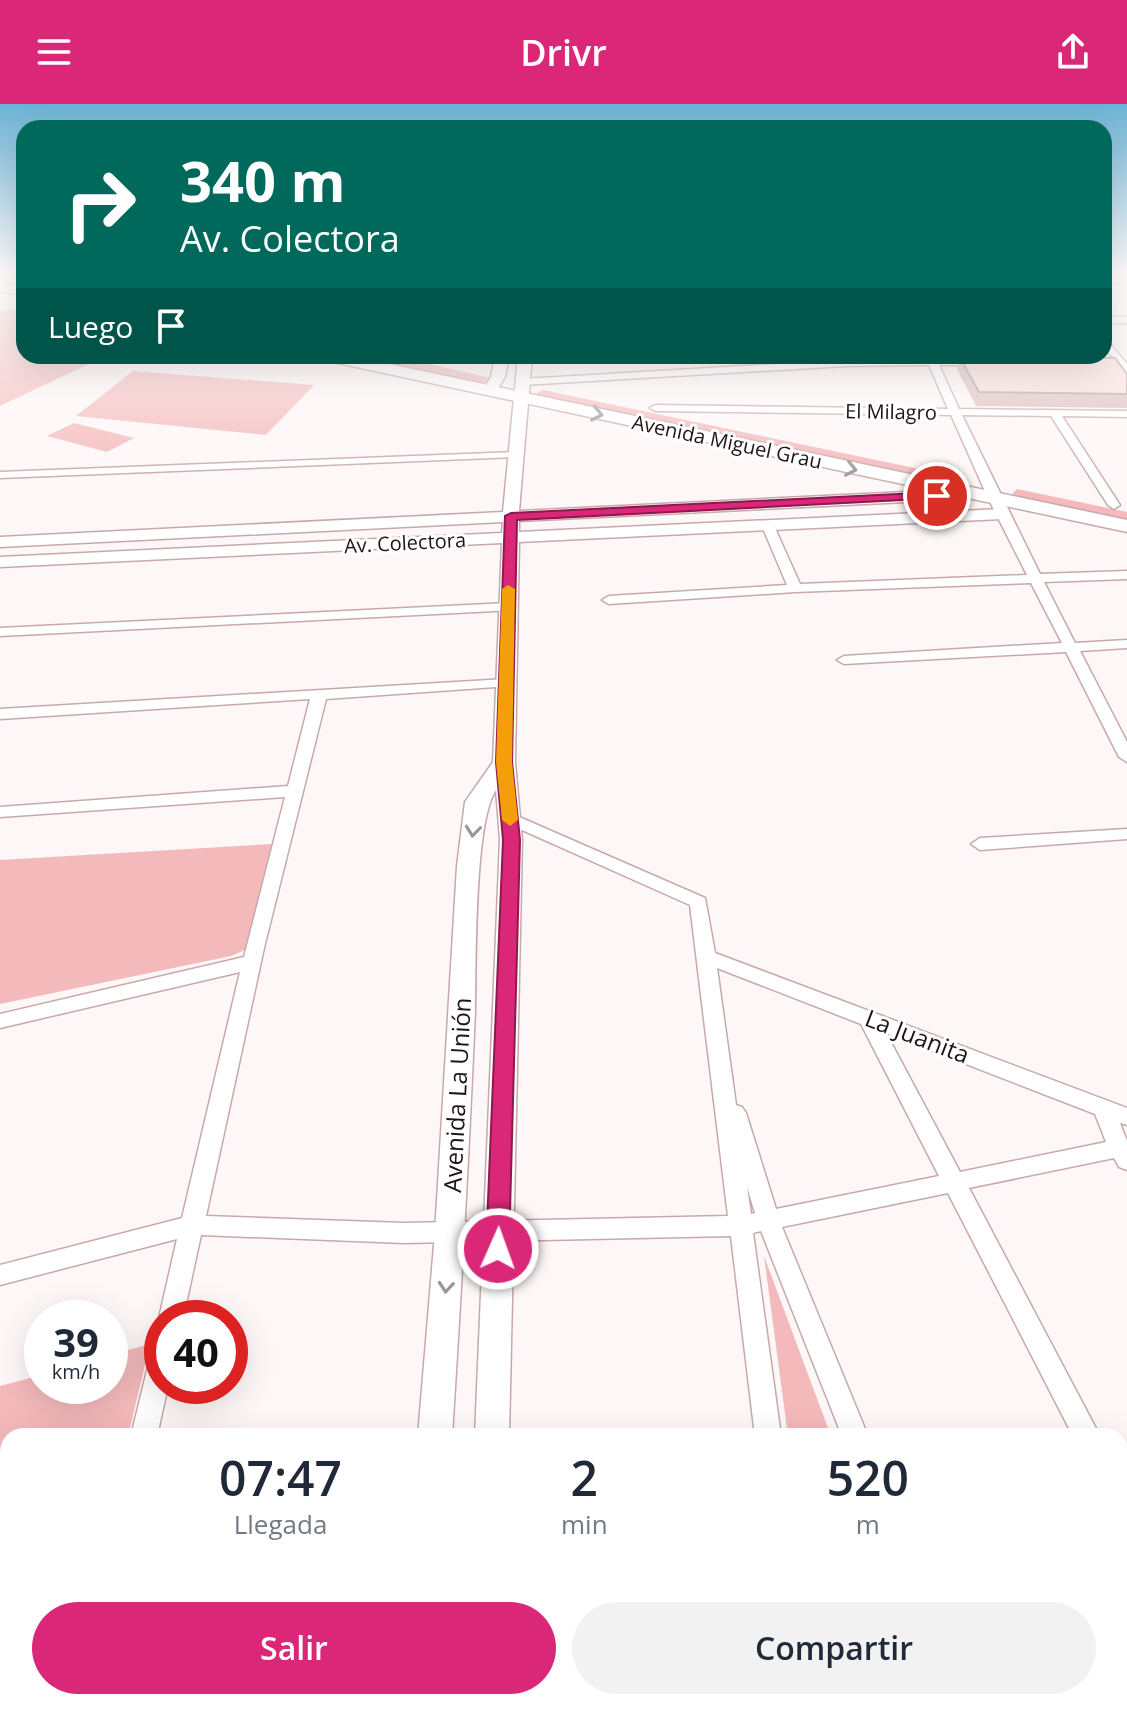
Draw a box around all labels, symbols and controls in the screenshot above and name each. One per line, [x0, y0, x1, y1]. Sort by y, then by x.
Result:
text: Drivr [520, 28, 607, 77]
icon: menu [32, 30, 76, 74]
icon: share [1051, 30, 1095, 74]
text: 340 m [180, 142, 346, 218]
icon: right [48, 152, 152, 256]
text: Av. Colectora [180, 214, 400, 263]
icon: arrive [149, 304, 193, 348]
text: Luego [48, 306, 133, 347]
street label: El Milagro [845, 397, 937, 426]
one-way arrow [590, 405, 604, 422]
street label: Avenida Miguel Grau [630, 408, 825, 475]
one-way arrow [844, 460, 858, 477]
pin [903, 462, 971, 530]
icon: arrive [915, 474, 959, 518]
street label: Av. Colectora [343, 526, 467, 559]
one-way arrow [465, 825, 482, 838]
street label: Avenida La Unión [435, 997, 478, 1193]
street label: La Juanita [861, 1001, 974, 1071]
position arrow [456, 1207, 540, 1291]
one-way arrow [438, 1281, 455, 1294]
speed limit sign: 40 [144, 1300, 248, 1404]
text: 39 [53, 1314, 99, 1369]
text: km/h [52, 1358, 100, 1385]
text: 07:47 [219, 1445, 342, 1510]
text: 2 [571, 1445, 598, 1510]
text: 520 [827, 1445, 909, 1510]
text: Llegada [234, 1506, 327, 1542]
text: min [561, 1506, 608, 1542]
text: m [856, 1506, 880, 1542]
button: Salir [32, 1602, 556, 1694]
button: Compartir [572, 1602, 1096, 1694]

